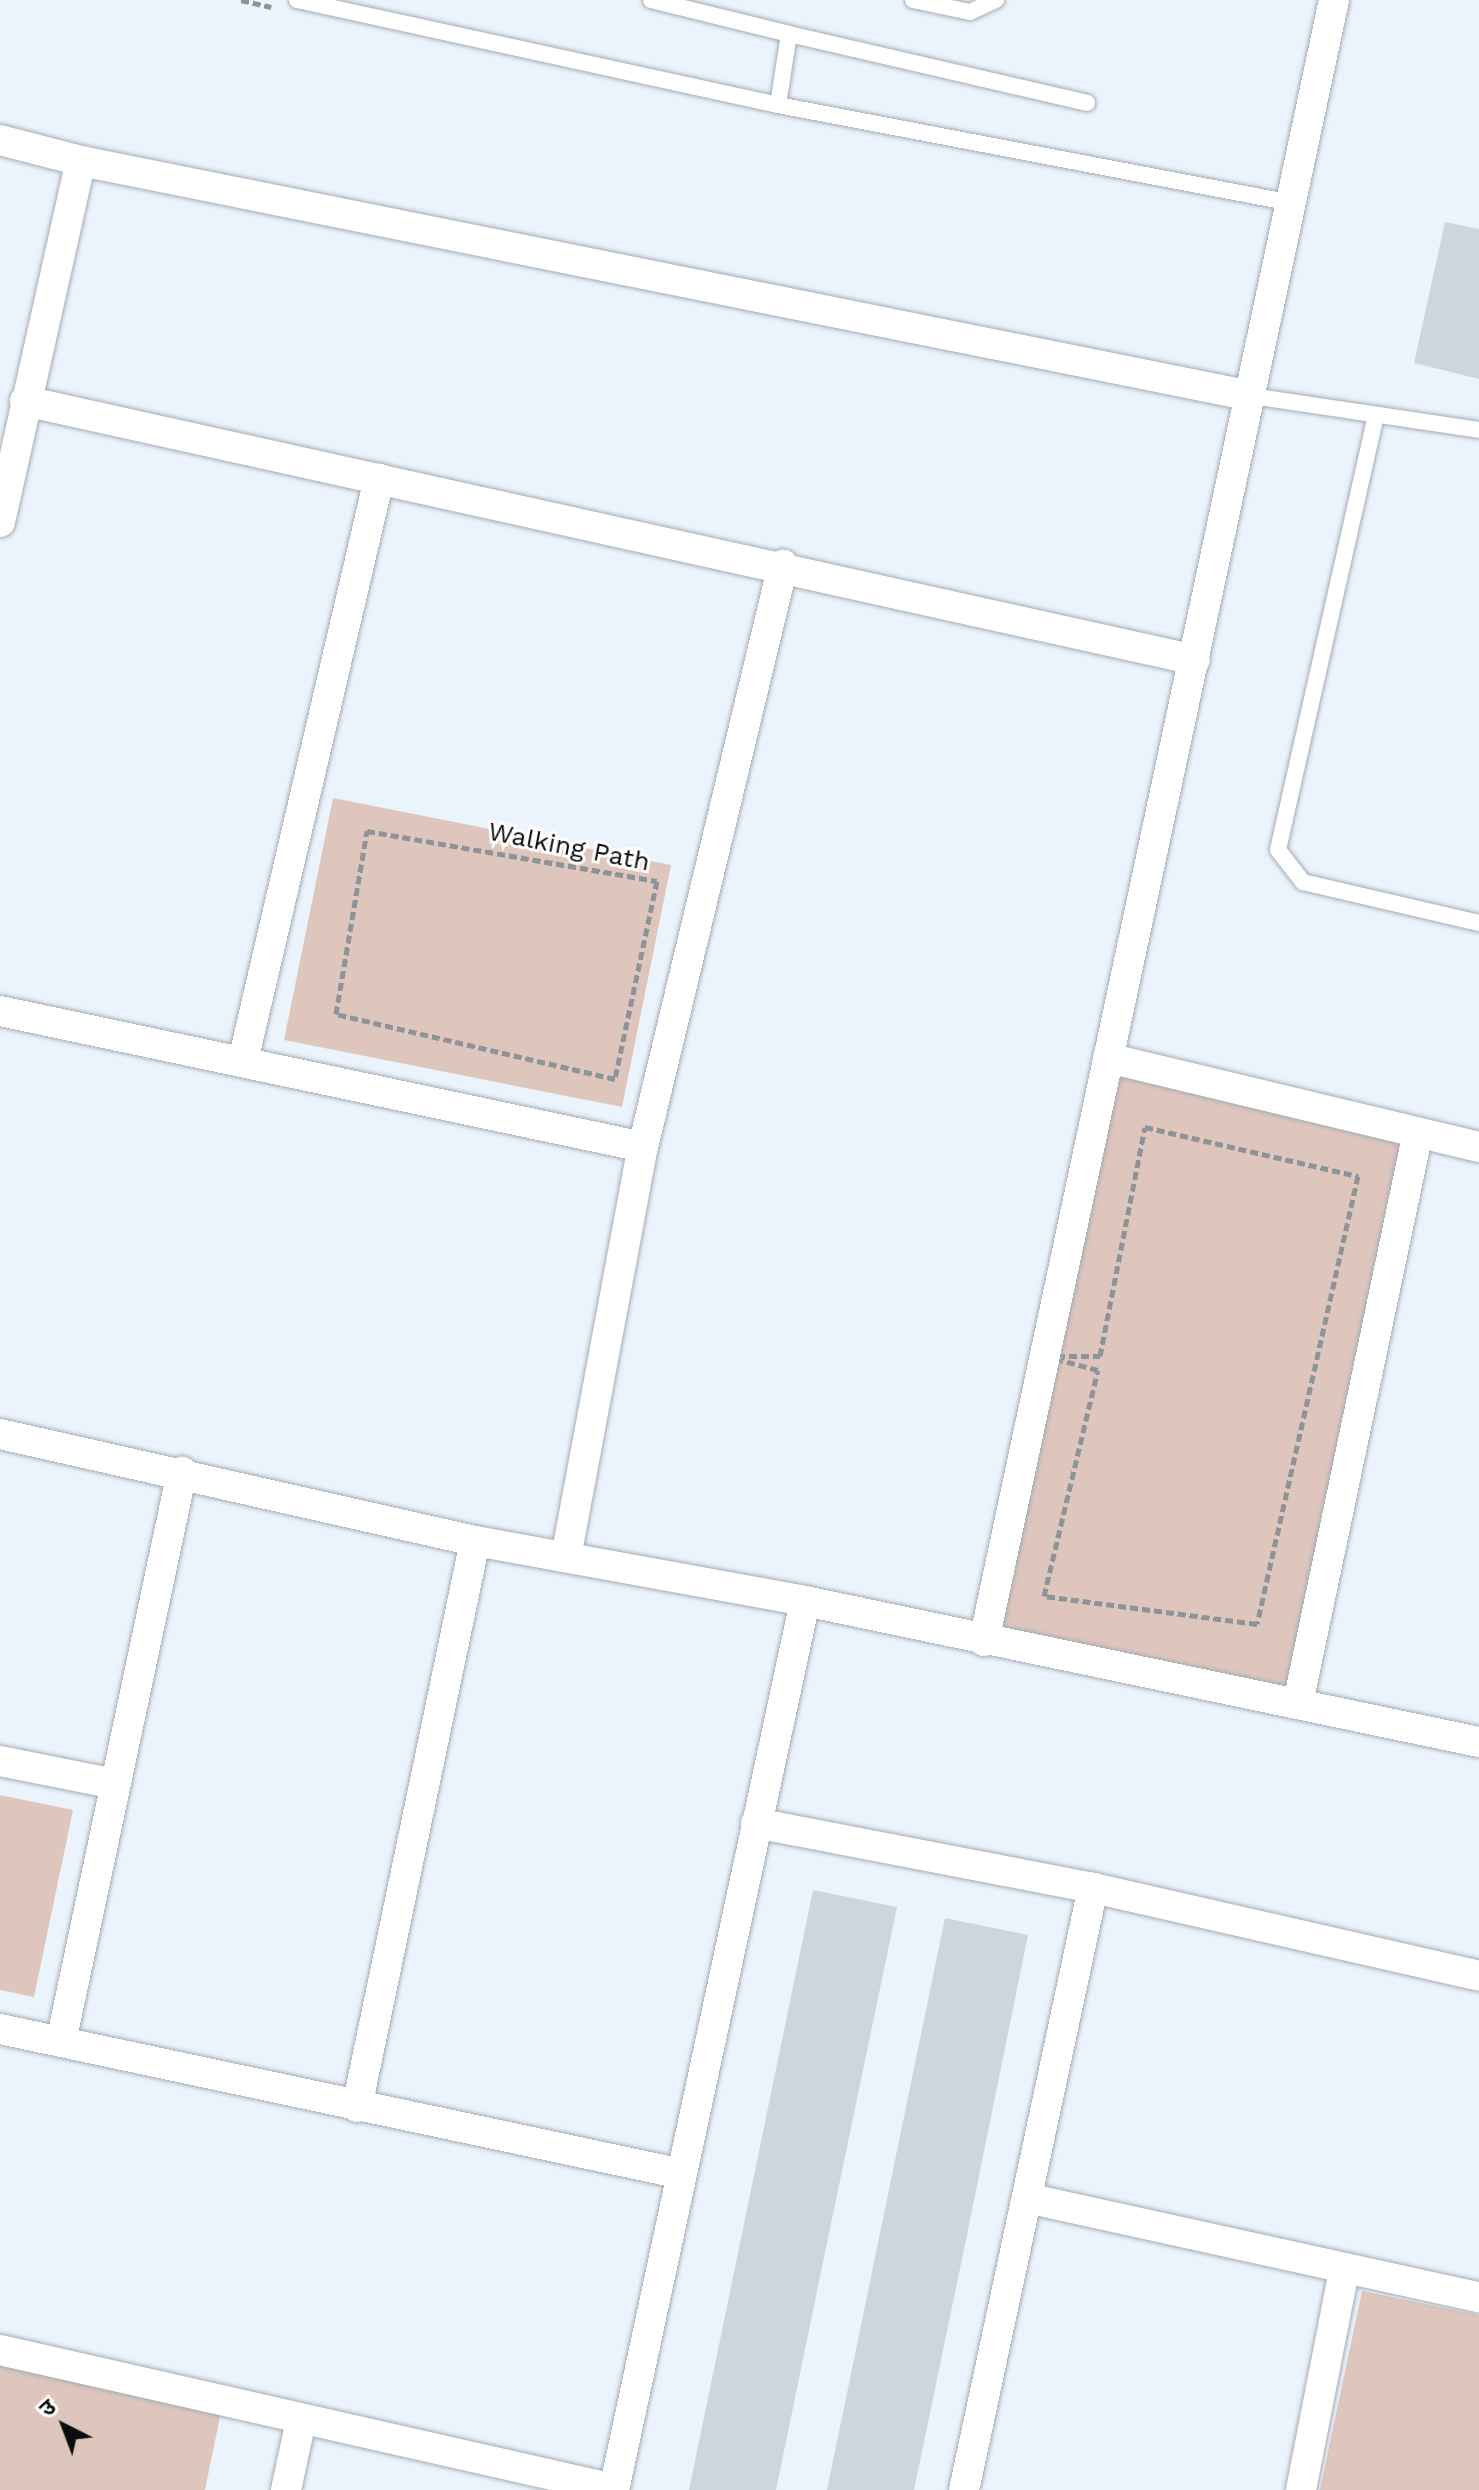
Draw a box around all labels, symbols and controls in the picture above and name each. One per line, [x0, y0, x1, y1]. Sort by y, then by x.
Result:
street label: Walking Path [485, 816, 653, 878]
north arrow [24, 2386, 104, 2466]
text: उ [34, 2394, 61, 2421]

